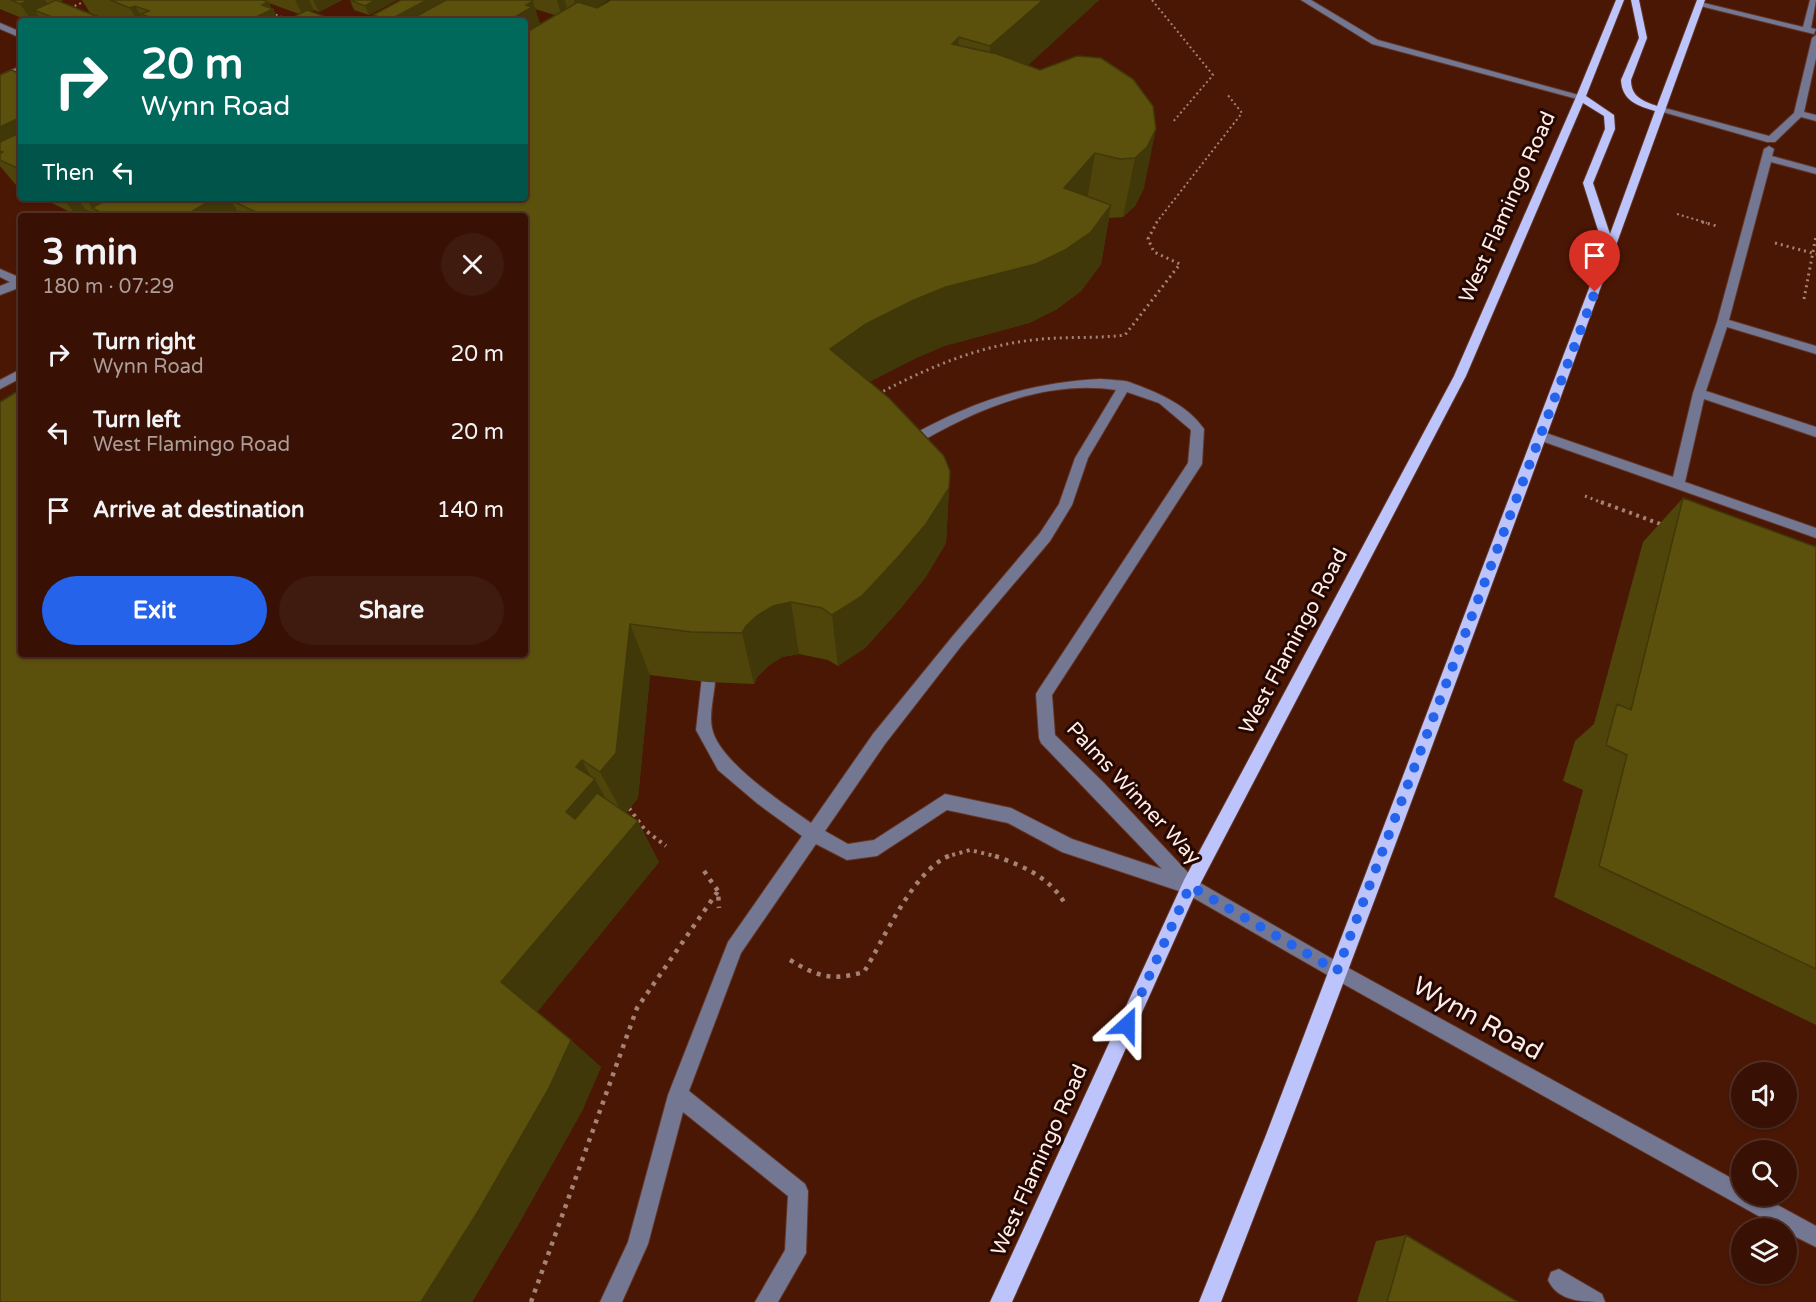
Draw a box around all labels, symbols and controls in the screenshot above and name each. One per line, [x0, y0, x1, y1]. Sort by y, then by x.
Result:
text: 20 m [141, 39, 243, 90]
icon: right [42, 42, 120, 120]
text: Wynn Road [141, 90, 290, 123]
street label: West Flamingo Road [1454, 108, 1561, 307]
icon: left [107, 156, 140, 189]
text: Then [42, 160, 95, 186]
pin [1569, 230, 1620, 292]
text: 3 min [42, 231, 138, 274]
button: close [441, 233, 504, 296]
icon: arrive [1578, 239, 1611, 272]
text: 180 m · 07:29 [42, 275, 174, 299]
text: Turn right [93, 329, 195, 355]
icon: right [42, 338, 75, 371]
text: 20 m [450, 341, 504, 367]
text: Wynn Road [93, 355, 204, 379]
text: Turn left [93, 407, 181, 433]
icon: left [42, 416, 75, 449]
text: 20 m [450, 419, 504, 445]
text: West Flamingo Road [93, 433, 290, 457]
icon: arrive [42, 494, 75, 527]
text: Arrive at destination [93, 497, 304, 523]
text: 140 m [437, 497, 504, 523]
street label: West Flamingo Road [1234, 544, 1353, 738]
button: Exit [42, 576, 267, 645]
button: Share [279, 576, 504, 645]
street label: Palms Winner Way [1061, 717, 1206, 870]
street label: Wynn Road [1407, 970, 1548, 1067]
position arrow [1095, 993, 1159, 1057]
street label: West Flamingo Road [986, 1061, 1093, 1260]
map controls [1731, 1062, 1797, 1284]
button: sound [1731, 1062, 1797, 1128]
button: search [1731, 1140, 1797, 1206]
button: layers [1731, 1218, 1797, 1284]

